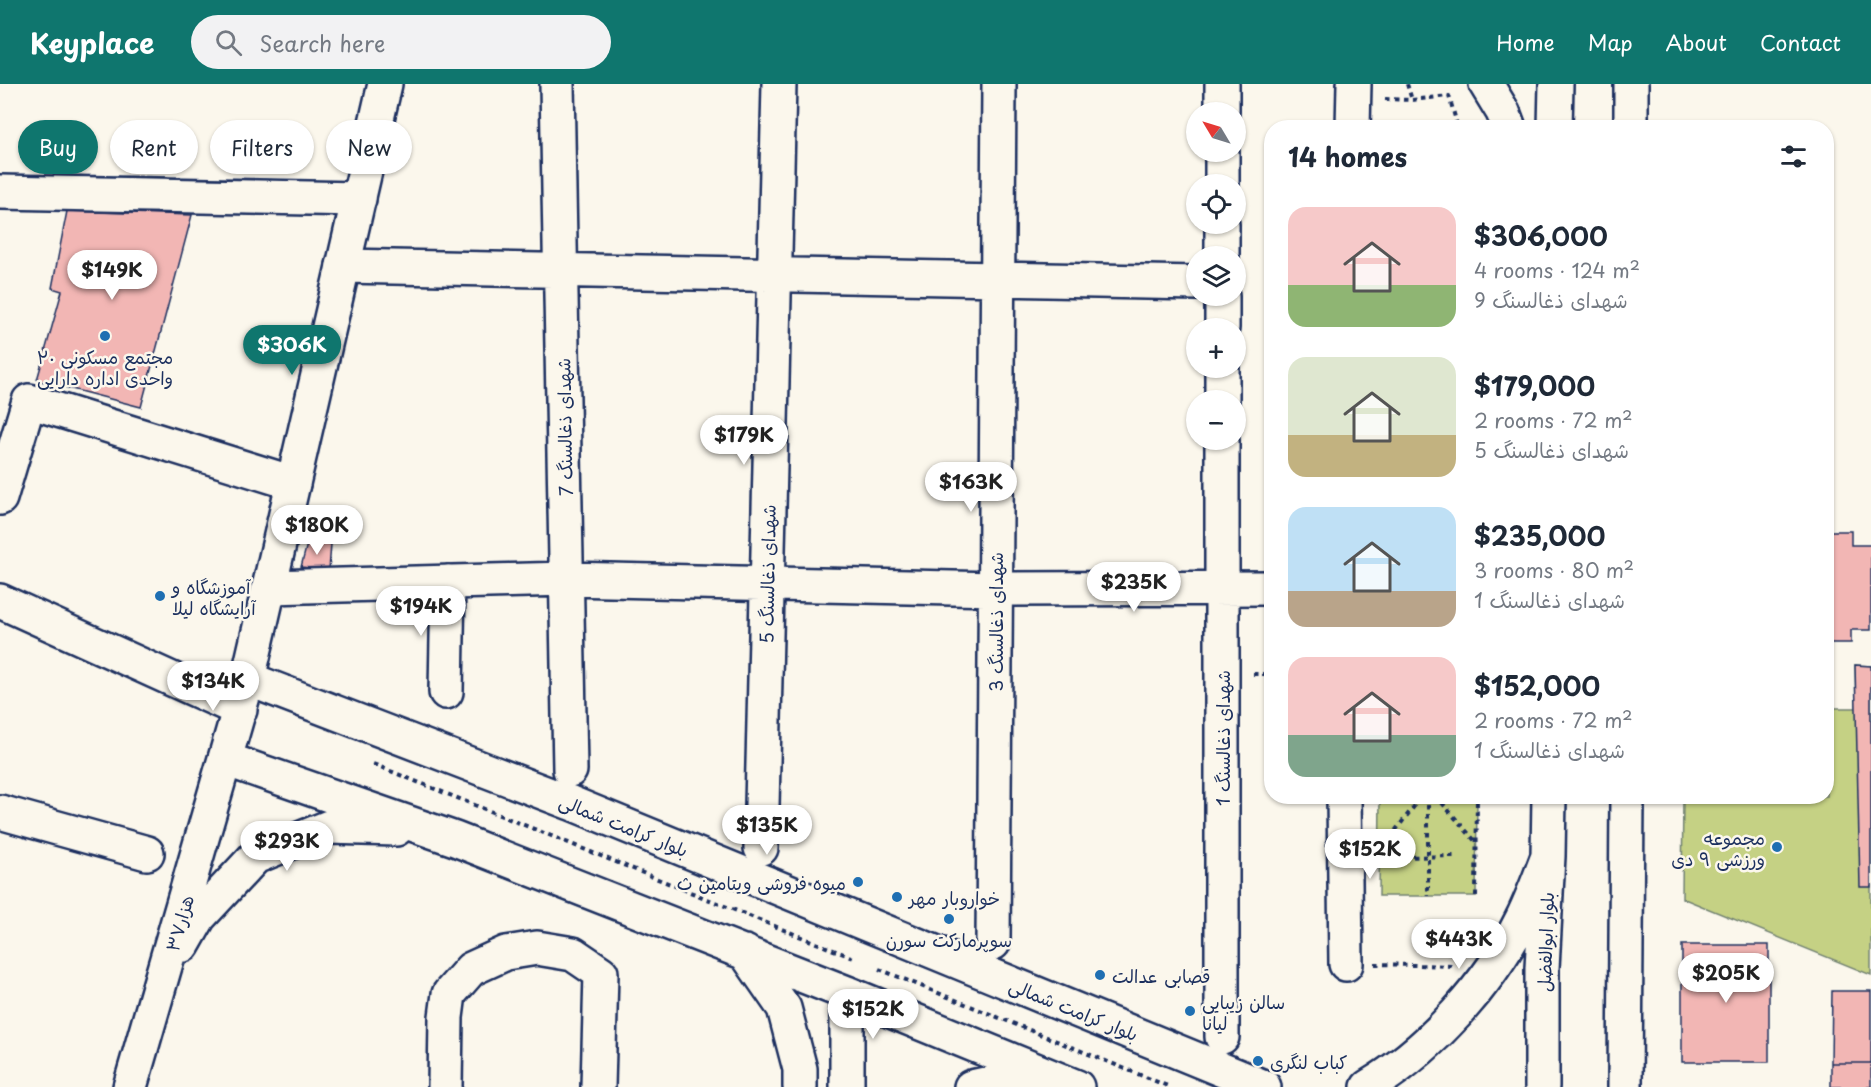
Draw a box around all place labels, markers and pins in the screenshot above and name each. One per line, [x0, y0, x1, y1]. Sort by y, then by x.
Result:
pin: $149K [70, 250, 154, 301]
pin: $306K [250, 325, 334, 376]
marker: مجتمع مسکونی ۲۰ واحدی اداره دارایی [98, 329, 112, 343]
place label: مجتمع مسکونی ۲۰ واحدی اداره دارایی [37, 343, 173, 391]
pin: $179K [702, 415, 786, 466]
pin: $163K [929, 462, 1013, 513]
pin: $180K [275, 505, 359, 556]
pin: $235K [1092, 562, 1176, 613]
place label: آموزشگاه و آرایشگاه لیلا [170, 573, 257, 621]
pin: $194K [379, 586, 463, 637]
marker: آموزشگاه و آرایشگاه لیلا [153, 589, 167, 603]
pin: $134K [171, 661, 255, 712]
pin: $135K [725, 805, 809, 856]
pin: $293K [245, 821, 329, 872]
place label: مجموعه ورزشی ۹ دی [1671, 824, 1765, 872]
pin: $152K [1328, 829, 1412, 880]
marker: مجموعه ورزشی ۹ دی [1770, 840, 1784, 854]
place label: میوه فروشی ویتامین ث [677, 869, 846, 896]
marker: میوه فروشی ویتامین ث [851, 875, 865, 889]
place label: خواروبار مهر [907, 884, 1000, 911]
marker: خواروبار مهر [890, 890, 904, 904]
marker: سوپرمارکت سورن [942, 912, 956, 926]
pin: $443K [1417, 919, 1501, 970]
place label: سوپرمارکت سورن [886, 926, 1012, 953]
pin: $205K [1684, 953, 1768, 1004]
place label: قصابی عدالت [1112, 962, 1210, 989]
marker: قصابی عدالت [1093, 968, 1107, 982]
place label: سالن زیبایی لیانا [1202, 988, 1285, 1036]
pin: $152K [831, 989, 915, 1040]
marker: سالن زیبایی لیانا [1183, 1004, 1197, 1018]
place label: کباب لنگری [1270, 1048, 1348, 1075]
marker: کباب لنگری [1251, 1054, 1265, 1068]

